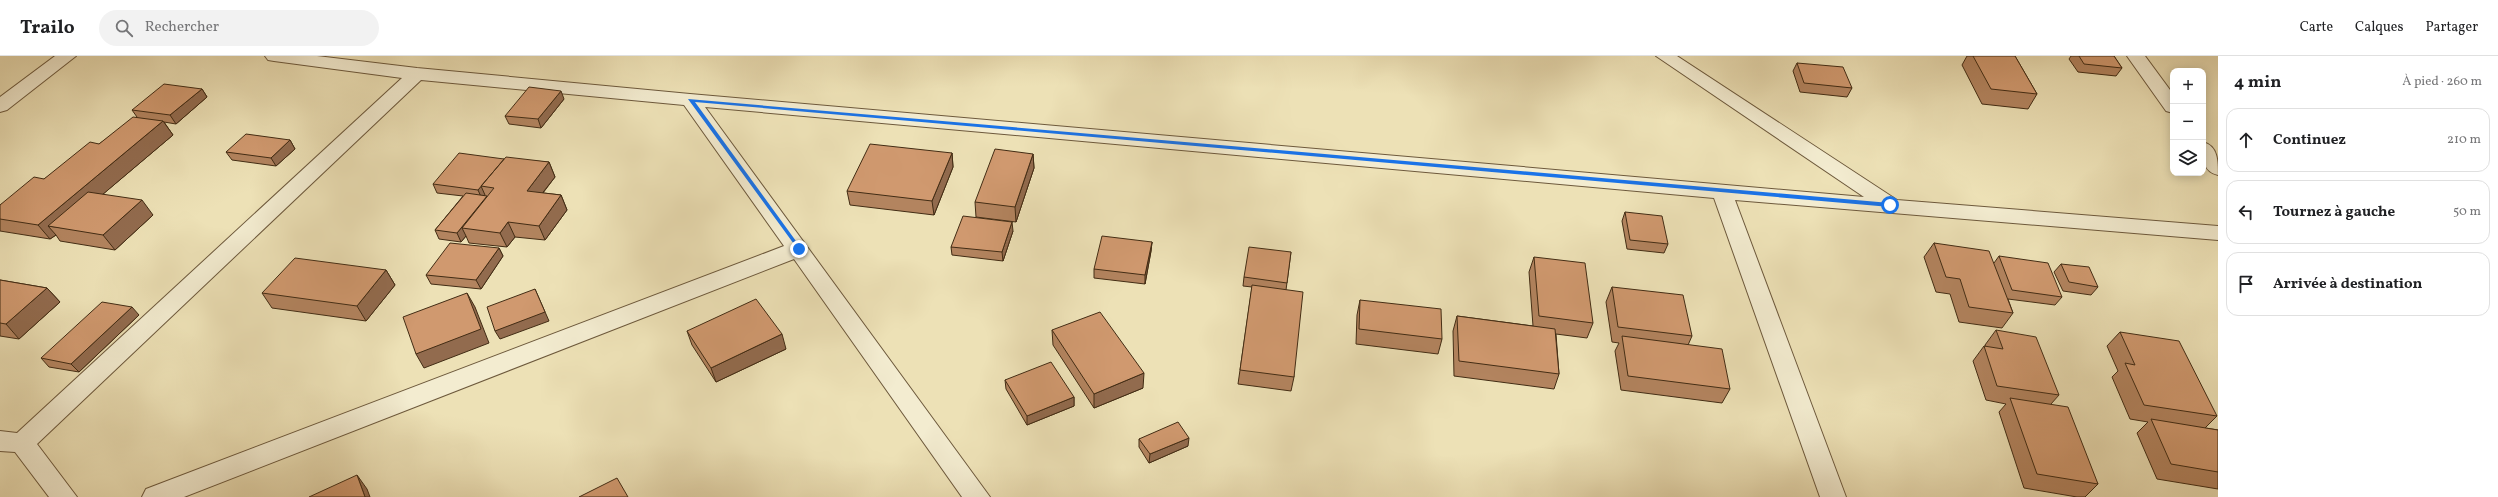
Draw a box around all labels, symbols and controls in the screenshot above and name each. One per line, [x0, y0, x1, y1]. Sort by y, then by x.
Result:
search box [99, 10, 379, 46]
text: Trailo [20, 15, 75, 41]
icon: search [113, 17, 135, 39]
text: Rechercher [145, 17, 219, 38]
text: Carte [2300, 18, 2333, 37]
text: Calques [2355, 18, 2403, 37]
text: Partager [2425, 18, 2478, 37]
map controls [2170, 68, 2206, 176]
button: + [2170, 68, 2206, 104]
text: 4 min [2234, 71, 2281, 94]
text: À pied · 260 m [2402, 73, 2482, 91]
button: − [2170, 104, 2206, 140]
icon: ahead [2235, 129, 2257, 151]
text: Continuez [2273, 130, 2346, 151]
text: 210 m [2447, 131, 2481, 149]
button: layers [2170, 140, 2206, 176]
route start [1881, 196, 1899, 214]
icon: left [2235, 201, 2257, 223]
text: Tournez à gauche [2273, 202, 2395, 223]
text: 50 m [2453, 203, 2481, 221]
route end [790, 240, 808, 258]
icon: arrive [2235, 273, 2257, 295]
text: Arrivée à destination [2273, 274, 2422, 295]

